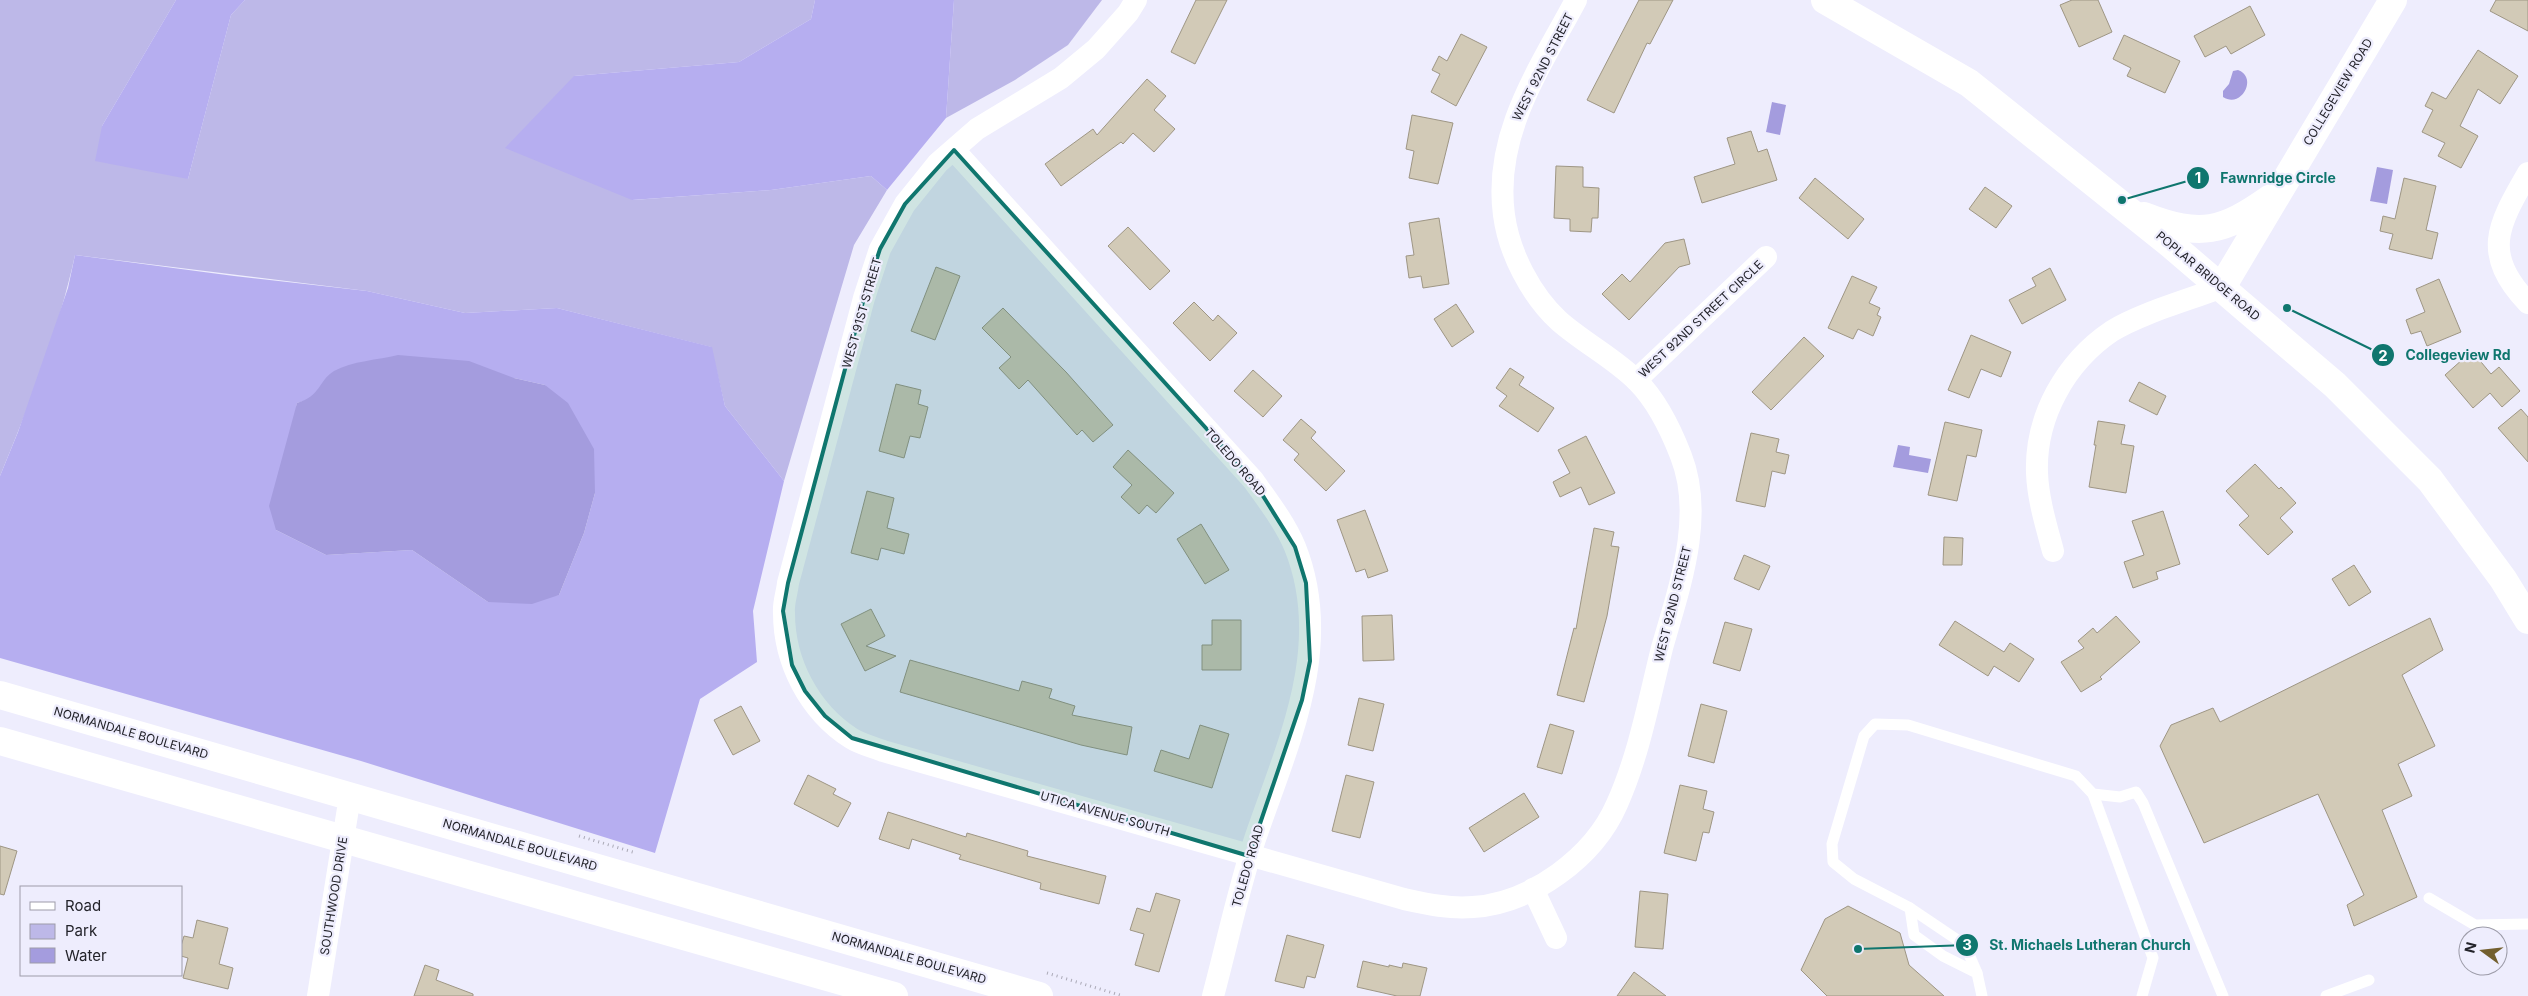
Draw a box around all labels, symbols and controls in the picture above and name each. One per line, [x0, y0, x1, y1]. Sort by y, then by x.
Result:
street label: WEST 92ND STREET [1509, 10, 1576, 123]
street label: COLLEGEVIEW ROAD [2300, 35, 2375, 148]
callout: Fawnridge Circle [2185, 164, 2346, 193]
text: 1 [2195, 168, 2201, 187]
text: Fawnridge Circle [2220, 169, 2336, 186]
street label: POPLAR BRIDGE ROAD [2153, 228, 2263, 323]
street label: WEST 91ST STREET [839, 256, 885, 370]
street label: WEST 92ND STREET CIRCLE [1635, 257, 1766, 380]
callout: Collegeview Rd [2370, 341, 2520, 370]
text: 2 [2378, 346, 2388, 365]
text: Collegeview Rd [2405, 346, 2511, 363]
street label: TOLEDO ROAD [1202, 425, 1269, 499]
street label: WEST 92ND STREET [1651, 544, 1694, 663]
street label: NORMANDALE BOULEVARD [52, 703, 210, 762]
street label: UTICA AVENUE SOUTH [1039, 788, 1172, 839]
street label: NORMANDALE BOULEVARD [441, 815, 599, 874]
street label: TOLEDO ROAD [1229, 823, 1266, 909]
street label: SOUTHWOOD DRIVE [317, 836, 350, 956]
legend [20, 886, 182, 976]
text: Road [65, 896, 101, 915]
text: Park [65, 921, 98, 940]
north arrow [2458, 926, 2508, 976]
street label: NORMANDALE BOULEVARD [830, 928, 988, 987]
callout: St. Michaels Lutheran Church [1954, 930, 2201, 959]
text: 3 [1962, 935, 1972, 954]
text: St. Michaels Lutheran Church [1989, 936, 2191, 953]
text: N [2460, 940, 2480, 955]
text: Water [65, 946, 107, 965]

